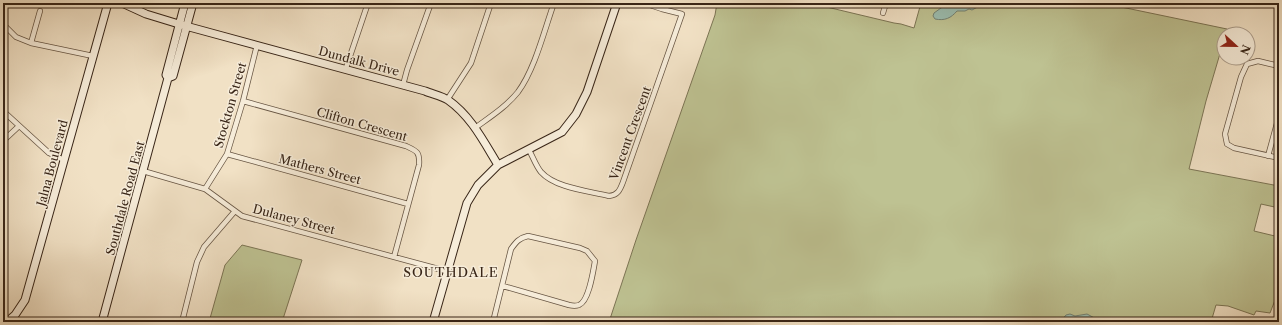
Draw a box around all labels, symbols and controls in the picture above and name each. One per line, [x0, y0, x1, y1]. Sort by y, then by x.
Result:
north arrow [1216, 26, 1256, 66]
street label: Dundalk Drive [317, 43, 401, 79]
text: N [1237, 43, 1254, 57]
street label: Stockton Street [211, 60, 250, 149]
street label: Vincent Crescent [606, 83, 654, 183]
street label: Clifton Crescent [315, 104, 410, 144]
street label: Jalna Boulevard [33, 118, 71, 210]
street label: Southdale Road East [103, 138, 148, 257]
street label: Mathers Street [277, 151, 363, 187]
street label: Dulaney Street [251, 201, 337, 237]
district label: SOUTHDALE [403, 264, 499, 280]

